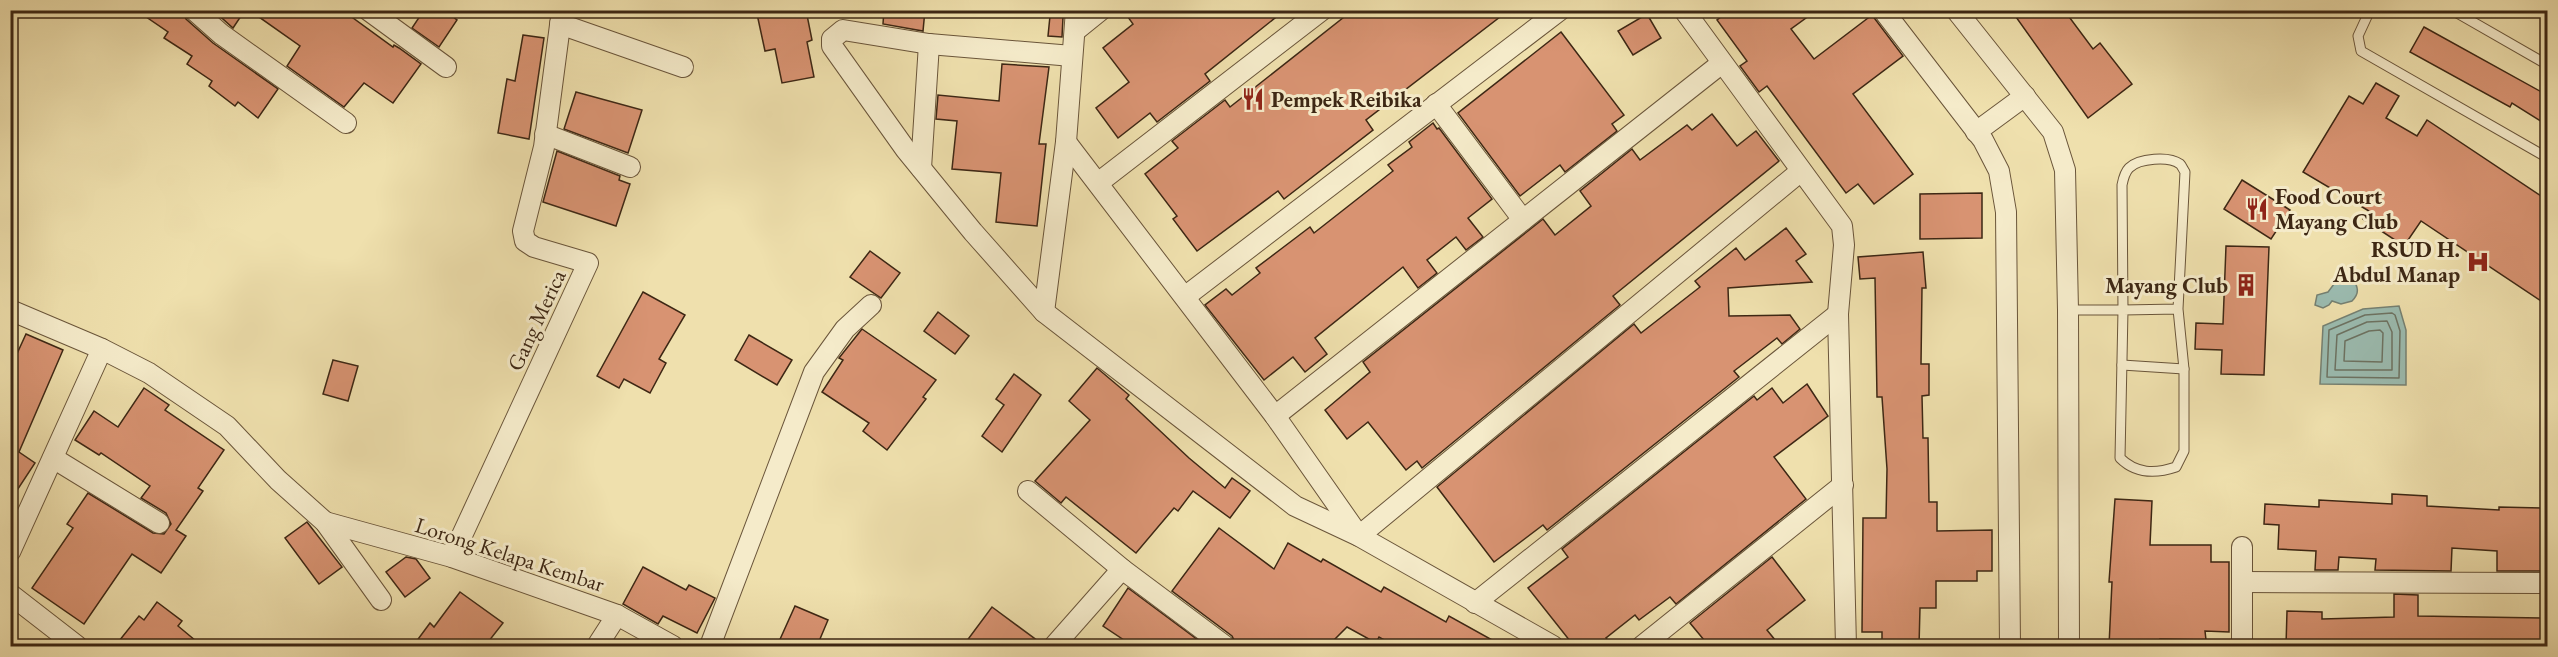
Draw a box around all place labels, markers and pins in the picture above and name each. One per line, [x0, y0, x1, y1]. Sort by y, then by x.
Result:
place label: Pempek Reibika [1271, 85, 1422, 114]
restaurant icon: Pempek Reibika [1240, 86, 1266, 112]
place label: Food Court Mayang Club [2275, 182, 2398, 236]
restaurant icon: Food Court Mayang Club [2244, 196, 2270, 222]
place label: RSUD H. Abdul Manap [2332, 235, 2460, 289]
hospital icon: RSUD H. Abdul Manap [2465, 249, 2491, 275]
place label: Mayang Club [2105, 271, 2228, 300]
building icon: Mayang Club [2233, 272, 2259, 298]

